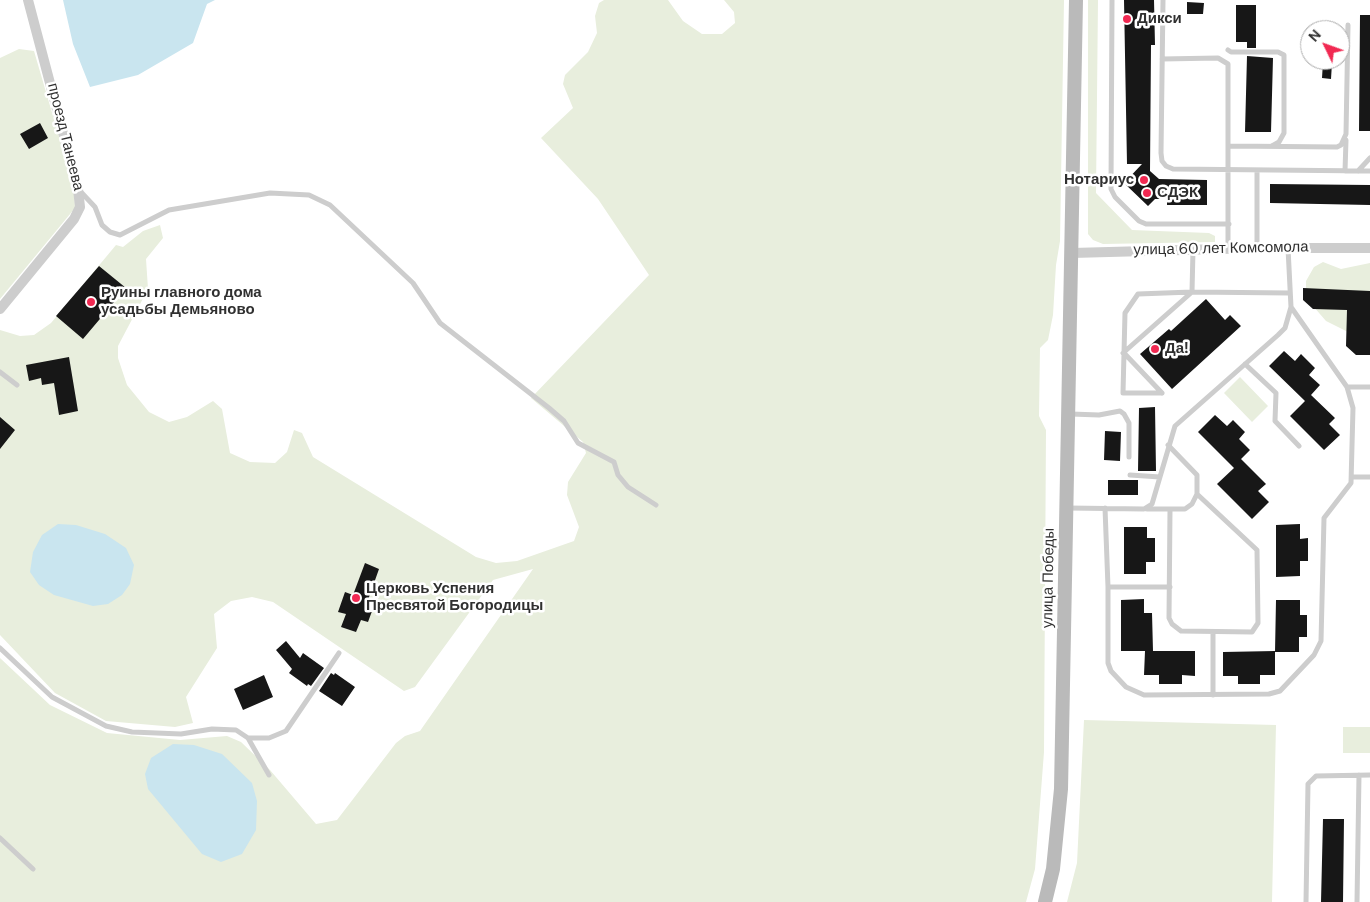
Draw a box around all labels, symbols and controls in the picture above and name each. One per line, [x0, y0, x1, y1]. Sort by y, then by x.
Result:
place label: Дикси [1137, 10, 1182, 28]
marker: Дикси [1121, 13, 1133, 25]
north arrow [1300, 20, 1350, 70]
text: N [1304, 26, 1325, 45]
street label: проезд Танеева [43, 81, 87, 193]
place label: Нотариус [1064, 171, 1134, 189]
marker: Нотариус [1138, 174, 1150, 186]
place label: СДЭК [1157, 184, 1198, 202]
marker: СДЭК [1141, 187, 1153, 199]
street label: улица 60 лет Комсомола [1133, 238, 1309, 260]
place label: Руины главного дома усадьбы Демьяново [101, 284, 262, 319]
marker: Руины главного дома усадьбы Демьяново [85, 296, 97, 308]
place label: Да! [1165, 340, 1189, 358]
marker: Да! [1149, 343, 1161, 355]
street label: улица Победы [1039, 528, 1059, 628]
place label: Церковь Успения Пресвятой Богородицы [366, 580, 543, 615]
marker: Церковь Успения Пресвятой Богородицы [350, 592, 362, 604]

